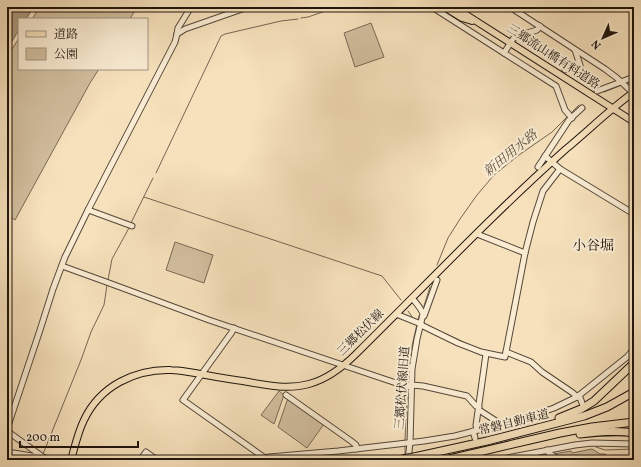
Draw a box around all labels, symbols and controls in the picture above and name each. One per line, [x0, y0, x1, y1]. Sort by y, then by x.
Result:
legend [18, 18, 148, 70]
north arrow [583, 18, 623, 58]
street label: 三郷流山橋有料道路 [503, 21, 603, 93]
text: 道路 [54, 27, 78, 43]
text: N [589, 36, 605, 52]
text: 公園 [54, 47, 78, 63]
water label: 新田用水路 [480, 126, 543, 181]
district label: 小谷堀 [572, 237, 614, 256]
street label: 三郷松伏線 [334, 306, 388, 360]
street label: 三郷松伏線旧道 [392, 346, 414, 430]
street label: 常磐自動車道 [477, 407, 551, 439]
scale bar [20, 423, 138, 449]
text: 200 m [26, 430, 60, 446]

